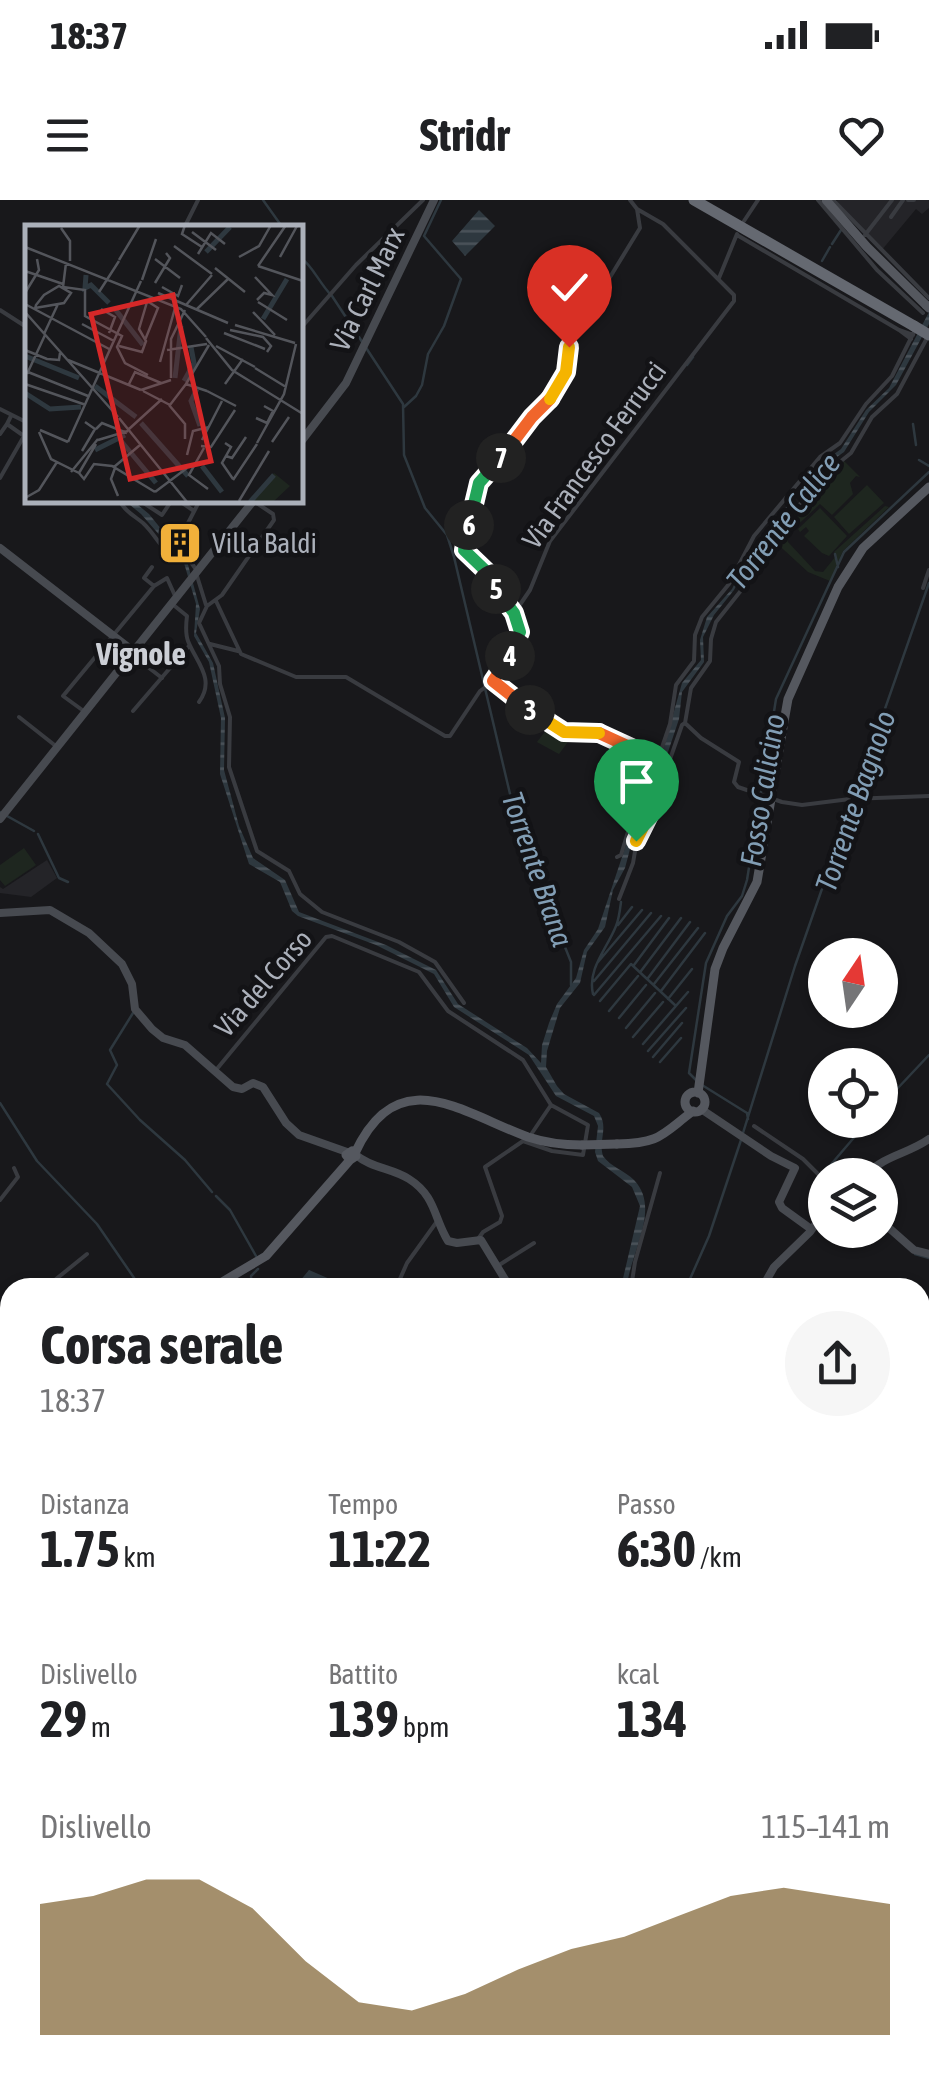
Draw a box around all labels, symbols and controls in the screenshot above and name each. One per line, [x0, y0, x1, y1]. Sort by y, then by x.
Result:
text: 18:37 [50, 14, 128, 57]
icon: menu [40, 108, 95, 163]
icon: heart [834, 108, 889, 163]
text: Stridr [419, 109, 510, 161]
street label: Via Carl Marx [323, 222, 411, 356]
inset map [25, 225, 302, 502]
pin [527, 245, 612, 348]
icon: check [542, 260, 597, 315]
street label: Via Francesco Ferrucci [516, 355, 672, 555]
pin: 7 [476, 433, 526, 483]
text: 7 [494, 442, 508, 474]
water label: Torrente Calice [719, 446, 847, 596]
pin: 6 [444, 500, 494, 550]
text: 6 [462, 509, 476, 541]
building icon: Villa Baldi [157, 520, 203, 566]
place label: Villa Baldi [212, 527, 317, 559]
pin: 5 [471, 564, 521, 614]
text: 5 [489, 573, 503, 605]
pin: 4 [485, 631, 535, 681]
district label: Vignole [95, 635, 186, 672]
text: 4 [503, 640, 517, 672]
pin: 3 [505, 685, 555, 735]
text: 3 [523, 694, 537, 726]
water label: Torrente Bagnolo [808, 706, 902, 896]
water label: Fosso Calicino [733, 711, 791, 869]
pin [594, 739, 679, 842]
icon: arrive [609, 754, 664, 809]
water label: Torrente Brana [496, 787, 580, 951]
street label: Via del Corso [208, 923, 318, 1043]
north arrow [808, 938, 898, 1028]
map controls [808, 938, 898, 1248]
button: locate [808, 1048, 898, 1138]
button: layers [808, 1158, 898, 1248]
button: share [785, 1311, 890, 1416]
text: Corsa serale [40, 1313, 283, 1376]
text: 18:37 [40, 1382, 106, 1419]
text: Distanza [40, 1488, 130, 1520]
text: Tempo [328, 1488, 398, 1520]
text: Passo [617, 1488, 676, 1520]
text: 1.75 [40, 1520, 119, 1578]
text: 11:22 [328, 1520, 431, 1578]
text: 6:30 [617, 1520, 696, 1578]
text: km [119, 1541, 156, 1573]
text: /km [696, 1541, 742, 1573]
text: Dislivello [40, 1658, 138, 1690]
text: Battito [328, 1658, 398, 1690]
text: kcal [617, 1658, 659, 1690]
text: 29 [40, 1690, 87, 1748]
text: 139 [328, 1690, 399, 1748]
text: 134 [617, 1690, 687, 1748]
text: m [87, 1711, 111, 1743]
text: bpm [399, 1711, 449, 1743]
text: Dislivello [40, 1808, 152, 1845]
text: 115–141 m [761, 1808, 890, 1845]

